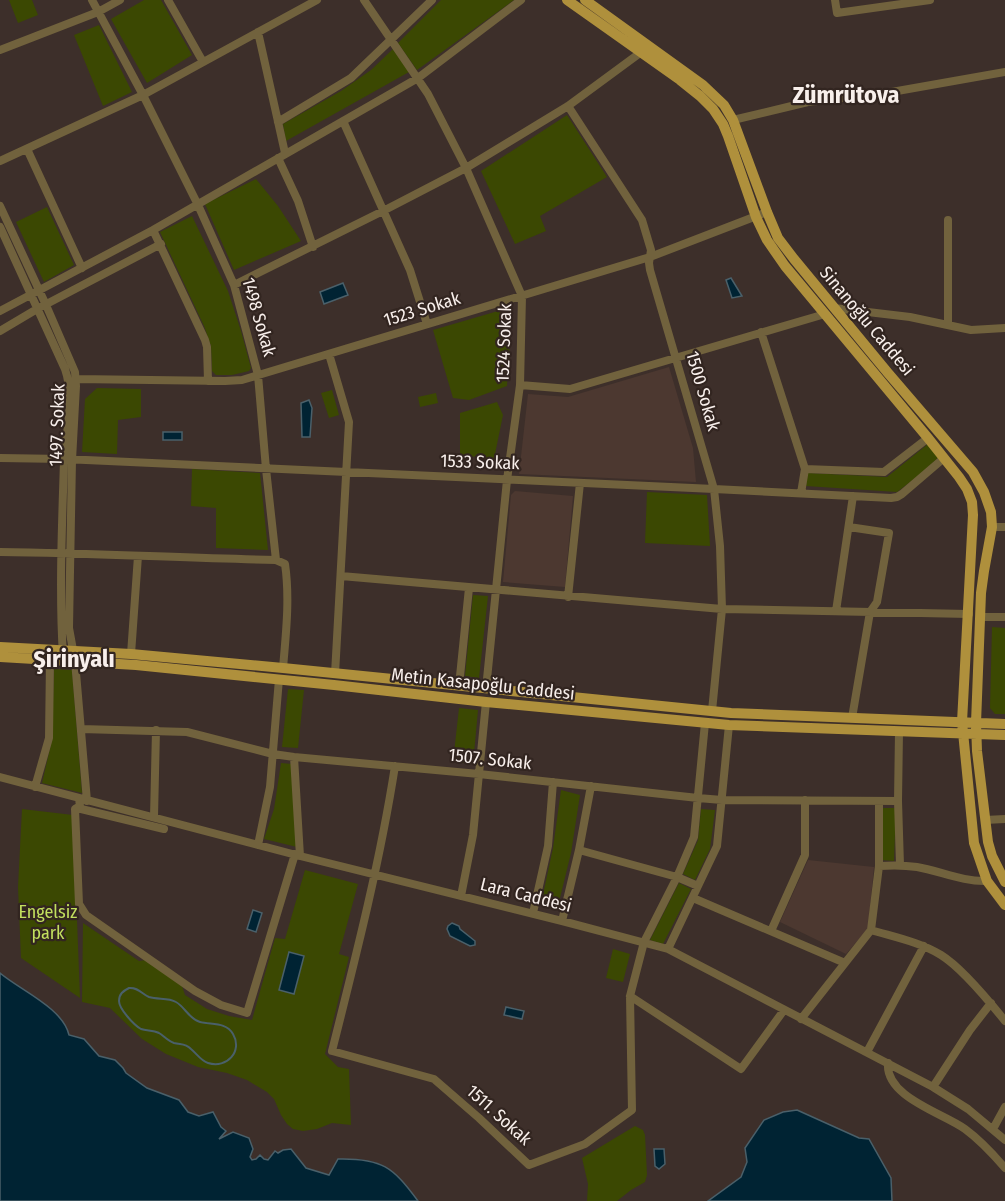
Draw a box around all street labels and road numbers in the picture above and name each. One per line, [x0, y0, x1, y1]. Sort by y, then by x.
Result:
street label: Si̇nanoğlu Caddesi [815, 262, 919, 380]
street label: 1498 Sokak [237, 275, 281, 360]
street label: 1523 Sokak [381, 287, 464, 331]
street label: 1524 Sokak [492, 302, 516, 383]
street label: 1500 Sokak [681, 349, 725, 434]
street label: 1497. Sokak [45, 383, 69, 467]
street label: 1533 Sokak [440, 450, 521, 474]
street label: Metin Kasapoğlu Caddesi [390, 663, 576, 705]
street label: 1507. Sokak [447, 744, 533, 774]
street label: Lara Caddesi [478, 873, 574, 917]
street label: 1511. Sokak [462, 1080, 537, 1150]

